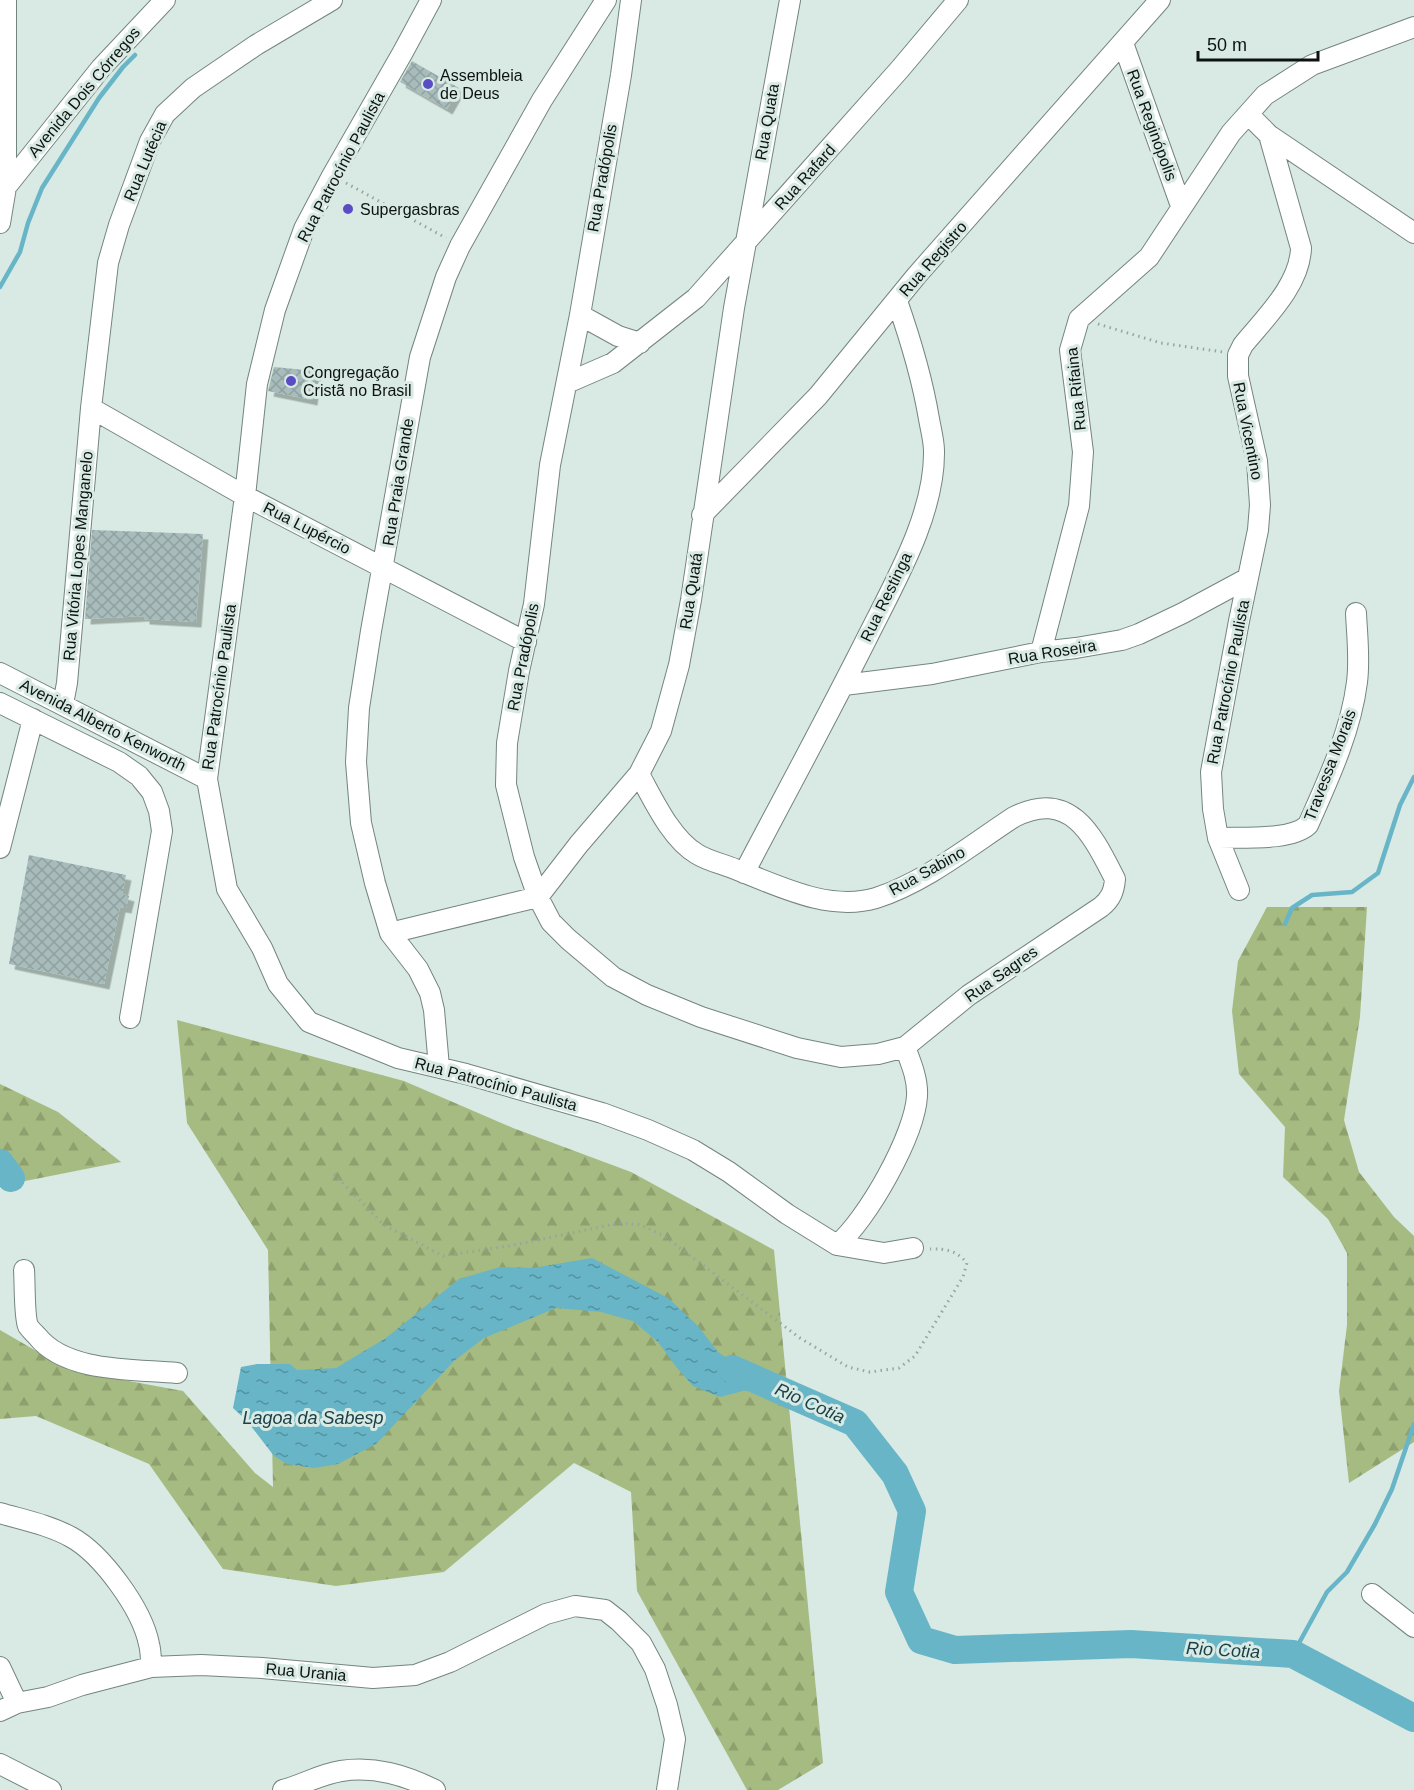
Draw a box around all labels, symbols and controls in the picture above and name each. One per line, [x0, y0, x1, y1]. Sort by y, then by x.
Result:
street label: Avenida Dois Córregos [25, 24, 143, 160]
scale bar [1198, 24, 1318, 62]
text: 50 m [1207, 35, 1247, 55]
place label: Assembleia de Deus [440, 67, 523, 102]
street label: Rua Reginópolis [1124, 67, 1180, 183]
marker: Assembleia de Deus [421, 77, 435, 91]
street label: Rua Quata [752, 82, 782, 162]
street label: Rua Patrocínio Paulista [294, 89, 388, 245]
street label: Rua Lutécia [120, 118, 170, 204]
street label: Rua Pradópolis [584, 123, 620, 233]
street label: Rua Rafard [771, 141, 839, 213]
place label: Supergasbras [360, 201, 460, 218]
marker: Supergasbras [341, 202, 355, 216]
street label: Rua Registro [896, 218, 970, 300]
street label: Rua Rifaina [1063, 346, 1089, 431]
place label: Congregação Cristã no Brasil [303, 364, 411, 399]
marker: Congregação Cristã no Brasil [284, 374, 298, 388]
street label: Rua Vicentino [1230, 381, 1266, 481]
street label: Rua Praia Grande [380, 417, 416, 547]
street label: Rua Vitória Lopes Manganelo [60, 450, 96, 662]
street label: Rua Lupércio [261, 499, 353, 557]
street label: Rua Restinga [857, 550, 915, 644]
street label: Rua Quatá [677, 551, 705, 631]
street label: Rua Patrocínio Paulista [1204, 598, 1252, 766]
street label: Rua Pradópolis [504, 602, 542, 712]
street label: Rua Patrocínio Paulista [199, 603, 239, 771]
street label: Rua Roseira [1007, 637, 1097, 667]
street label: Avenida Alberto Kenworth [17, 676, 189, 774]
street label: Travessa Morais [1301, 707, 1359, 823]
street label: Rua Sabino [886, 843, 968, 899]
street label: Rua Sagres [962, 943, 1040, 1005]
street label: Rua Patrocínio Paulista [413, 1054, 579, 1114]
water label: Rio Cotia [772, 1379, 848, 1427]
water label: Lagoa da Sabesp [242, 1408, 384, 1428]
water label: Rio Cotia [1186, 1638, 1260, 1662]
street label: Rua Urania [265, 1660, 347, 1684]

